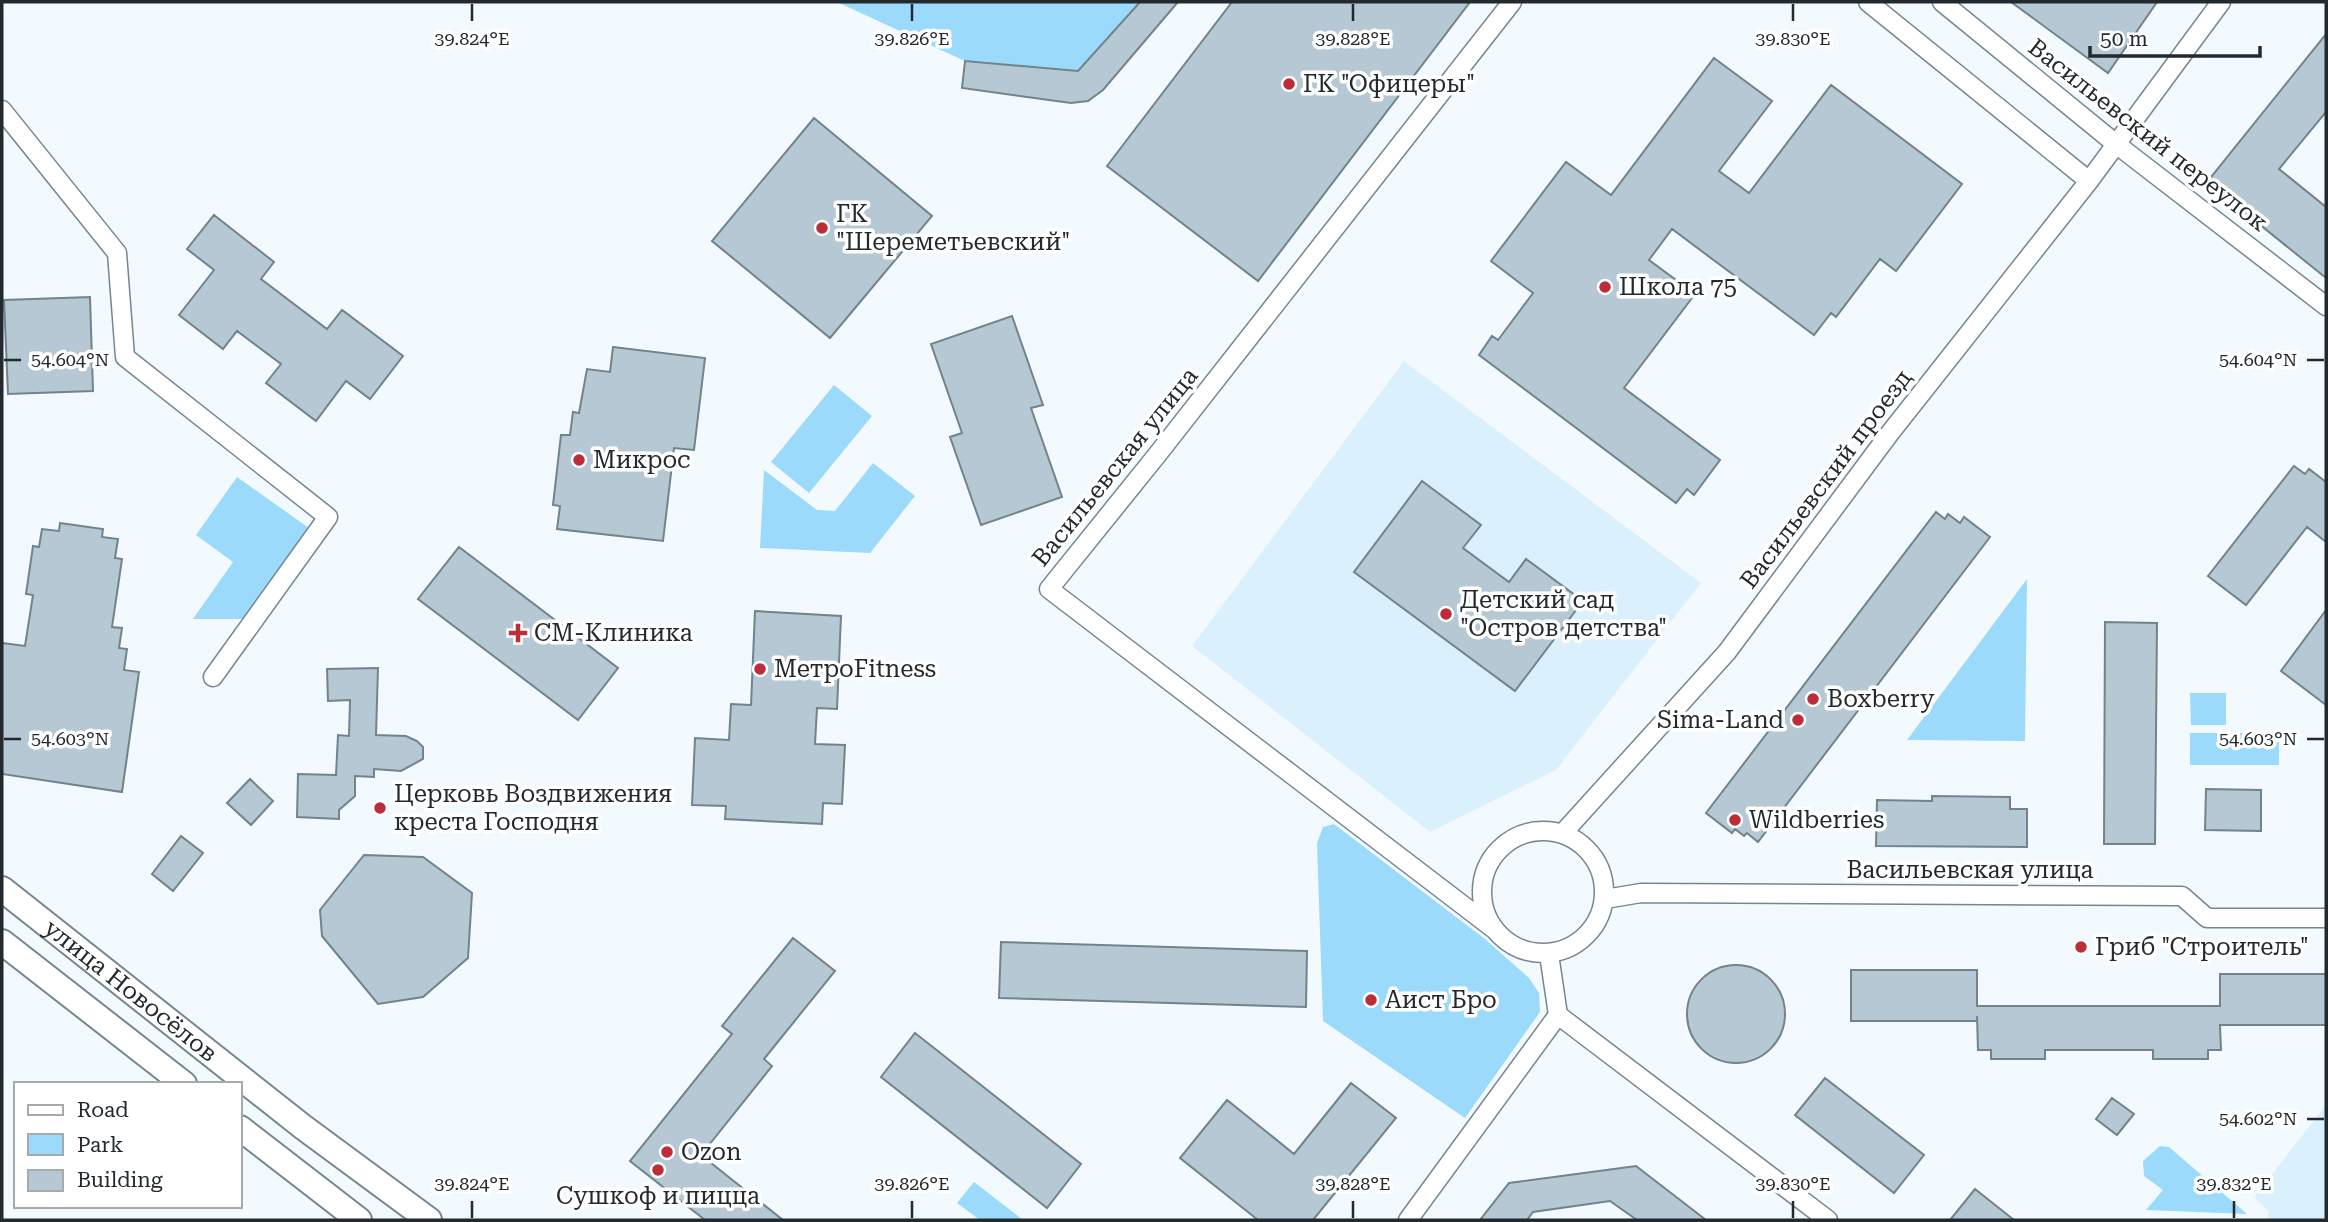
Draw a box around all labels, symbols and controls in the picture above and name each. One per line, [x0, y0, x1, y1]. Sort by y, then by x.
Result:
scale bar [2090, 14, 2260, 58]
text: 50 m [2100, 27, 2148, 51]
text: 39.824°E [434, 28, 510, 49]
text: 39.826°E [874, 28, 950, 49]
text: 39.828°E [1315, 28, 1391, 49]
text: 39.830°E [1755, 28, 1831, 49]
street label: Васильевский переулок [2023, 33, 2273, 237]
place label: ГК "Офицеры" [1303, 70, 1475, 98]
marker: ГК "Офицеры" [1281, 76, 1297, 92]
place label: ГК "Шереметьевский" [836, 200, 1070, 256]
marker: ГК "Шереметьевский" [814, 220, 830, 236]
place label: Школа 75 [1619, 273, 1737, 301]
marker: Школа 75 [1597, 279, 1613, 295]
text: 54.604°N [31, 349, 109, 370]
text: 54.604°N [2219, 349, 2297, 370]
street label: Васильевская улица [1026, 362, 1204, 572]
street label: Васильевский проезд [1735, 364, 1917, 594]
place label: Микрос [593, 446, 691, 474]
marker: Микрос [571, 452, 587, 468]
place label: Детский сад "Остров детства" [1460, 586, 1667, 642]
marker: Детский сад "Остров детства" [1438, 606, 1454, 622]
place label: СМ-Клиника [534, 619, 693, 647]
marker: СМ-Клиника [508, 623, 528, 643]
place label: МетроFitness [774, 655, 936, 683]
marker: МетроFitness [752, 661, 768, 677]
place label: Boxberry [1827, 685, 1935, 713]
marker: Boxberry [1805, 691, 1821, 707]
place label: Sima-Land [1657, 706, 1784, 734]
marker: Sima-Land [1790, 712, 1806, 728]
text: 54.603°N [31, 728, 109, 749]
text: 54.603°N [2219, 728, 2297, 749]
place label: Церковь Воздвижения креста Господня [394, 780, 672, 836]
marker: Церковь Воздвижения креста Господня [372, 800, 388, 816]
place label: Wildberries [1749, 806, 1884, 834]
marker: Wildberries [1727, 812, 1743, 828]
street label: Васильевская улица [1846, 856, 2094, 884]
street label: улица Новосёлов [39, 914, 223, 1068]
place label: Гриб "Строитель" [2095, 933, 2309, 961]
marker: Гриб "Строитель" [2073, 939, 2089, 955]
place label: Аист Бро [1385, 986, 1497, 1014]
marker: Аист Бро [1363, 992, 1379, 1008]
legend [14, 1082, 242, 1208]
text: Road [77, 1098, 129, 1122]
text: 54.602°N [2219, 1108, 2297, 1129]
text: Park [77, 1133, 123, 1157]
place label: Ozon [681, 1138, 742, 1166]
marker: Ozon [659, 1144, 675, 1160]
marker: Сушкоф и пицца [650, 1162, 666, 1178]
text: Building [77, 1168, 163, 1192]
text: 39.824°E [434, 1173, 510, 1194]
text: 39.826°E [874, 1173, 950, 1194]
text: 39.828°E [1315, 1173, 1391, 1194]
text: 39.830°E [1755, 1173, 1831, 1194]
text: 39.832°E [2196, 1173, 2272, 1194]
place label: Сушкоф и пицца [556, 1182, 760, 1210]

